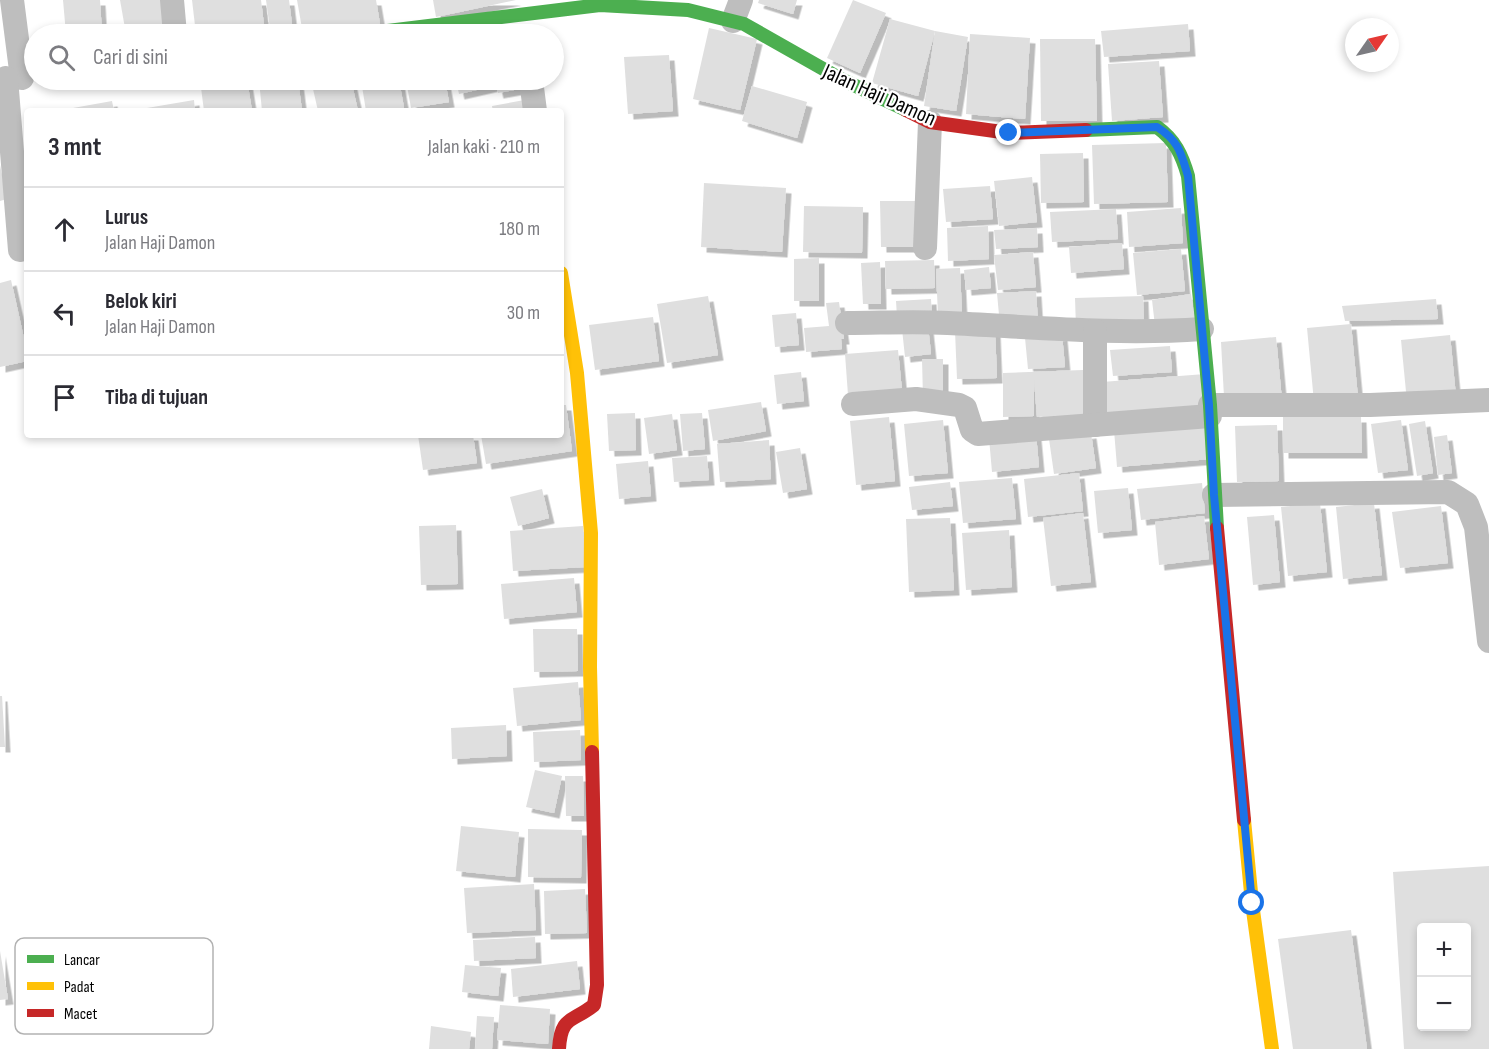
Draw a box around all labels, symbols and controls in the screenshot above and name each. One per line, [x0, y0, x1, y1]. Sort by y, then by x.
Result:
north arrow [1345, 18, 1399, 72]
search box [24, 24, 564, 90]
icon: search [45, 41, 78, 74]
text: Cari di sini [93, 44, 168, 71]
street label: Jalan Haji Damon [818, 58, 940, 132]
route end [995, 119, 1021, 145]
text: 3 mnt [48, 132, 101, 163]
text: Jalan kaki · 210 m [428, 135, 540, 159]
text: Lurus [105, 204, 148, 231]
icon: ahead [48, 213, 81, 246]
text: 180 m [499, 217, 540, 241]
text: Jalan Haji Damon [105, 231, 215, 255]
text: Belok kiri [105, 288, 177, 315]
icon: left [48, 297, 81, 330]
text: 30 m [507, 301, 540, 325]
text: Jalan Haji Damon [105, 315, 215, 339]
icon: arrive [48, 381, 81, 414]
text: Tiba di tujuan [105, 384, 208, 411]
route start [1238, 889, 1264, 915]
map controls [1417, 923, 1471, 1031]
button: + [1417, 923, 1471, 977]
legend [15, 938, 213, 1034]
text: Lancar [64, 951, 100, 970]
button: − [1417, 977, 1471, 1031]
text: Padat [64, 978, 95, 997]
text: Macet [64, 1005, 97, 1024]

